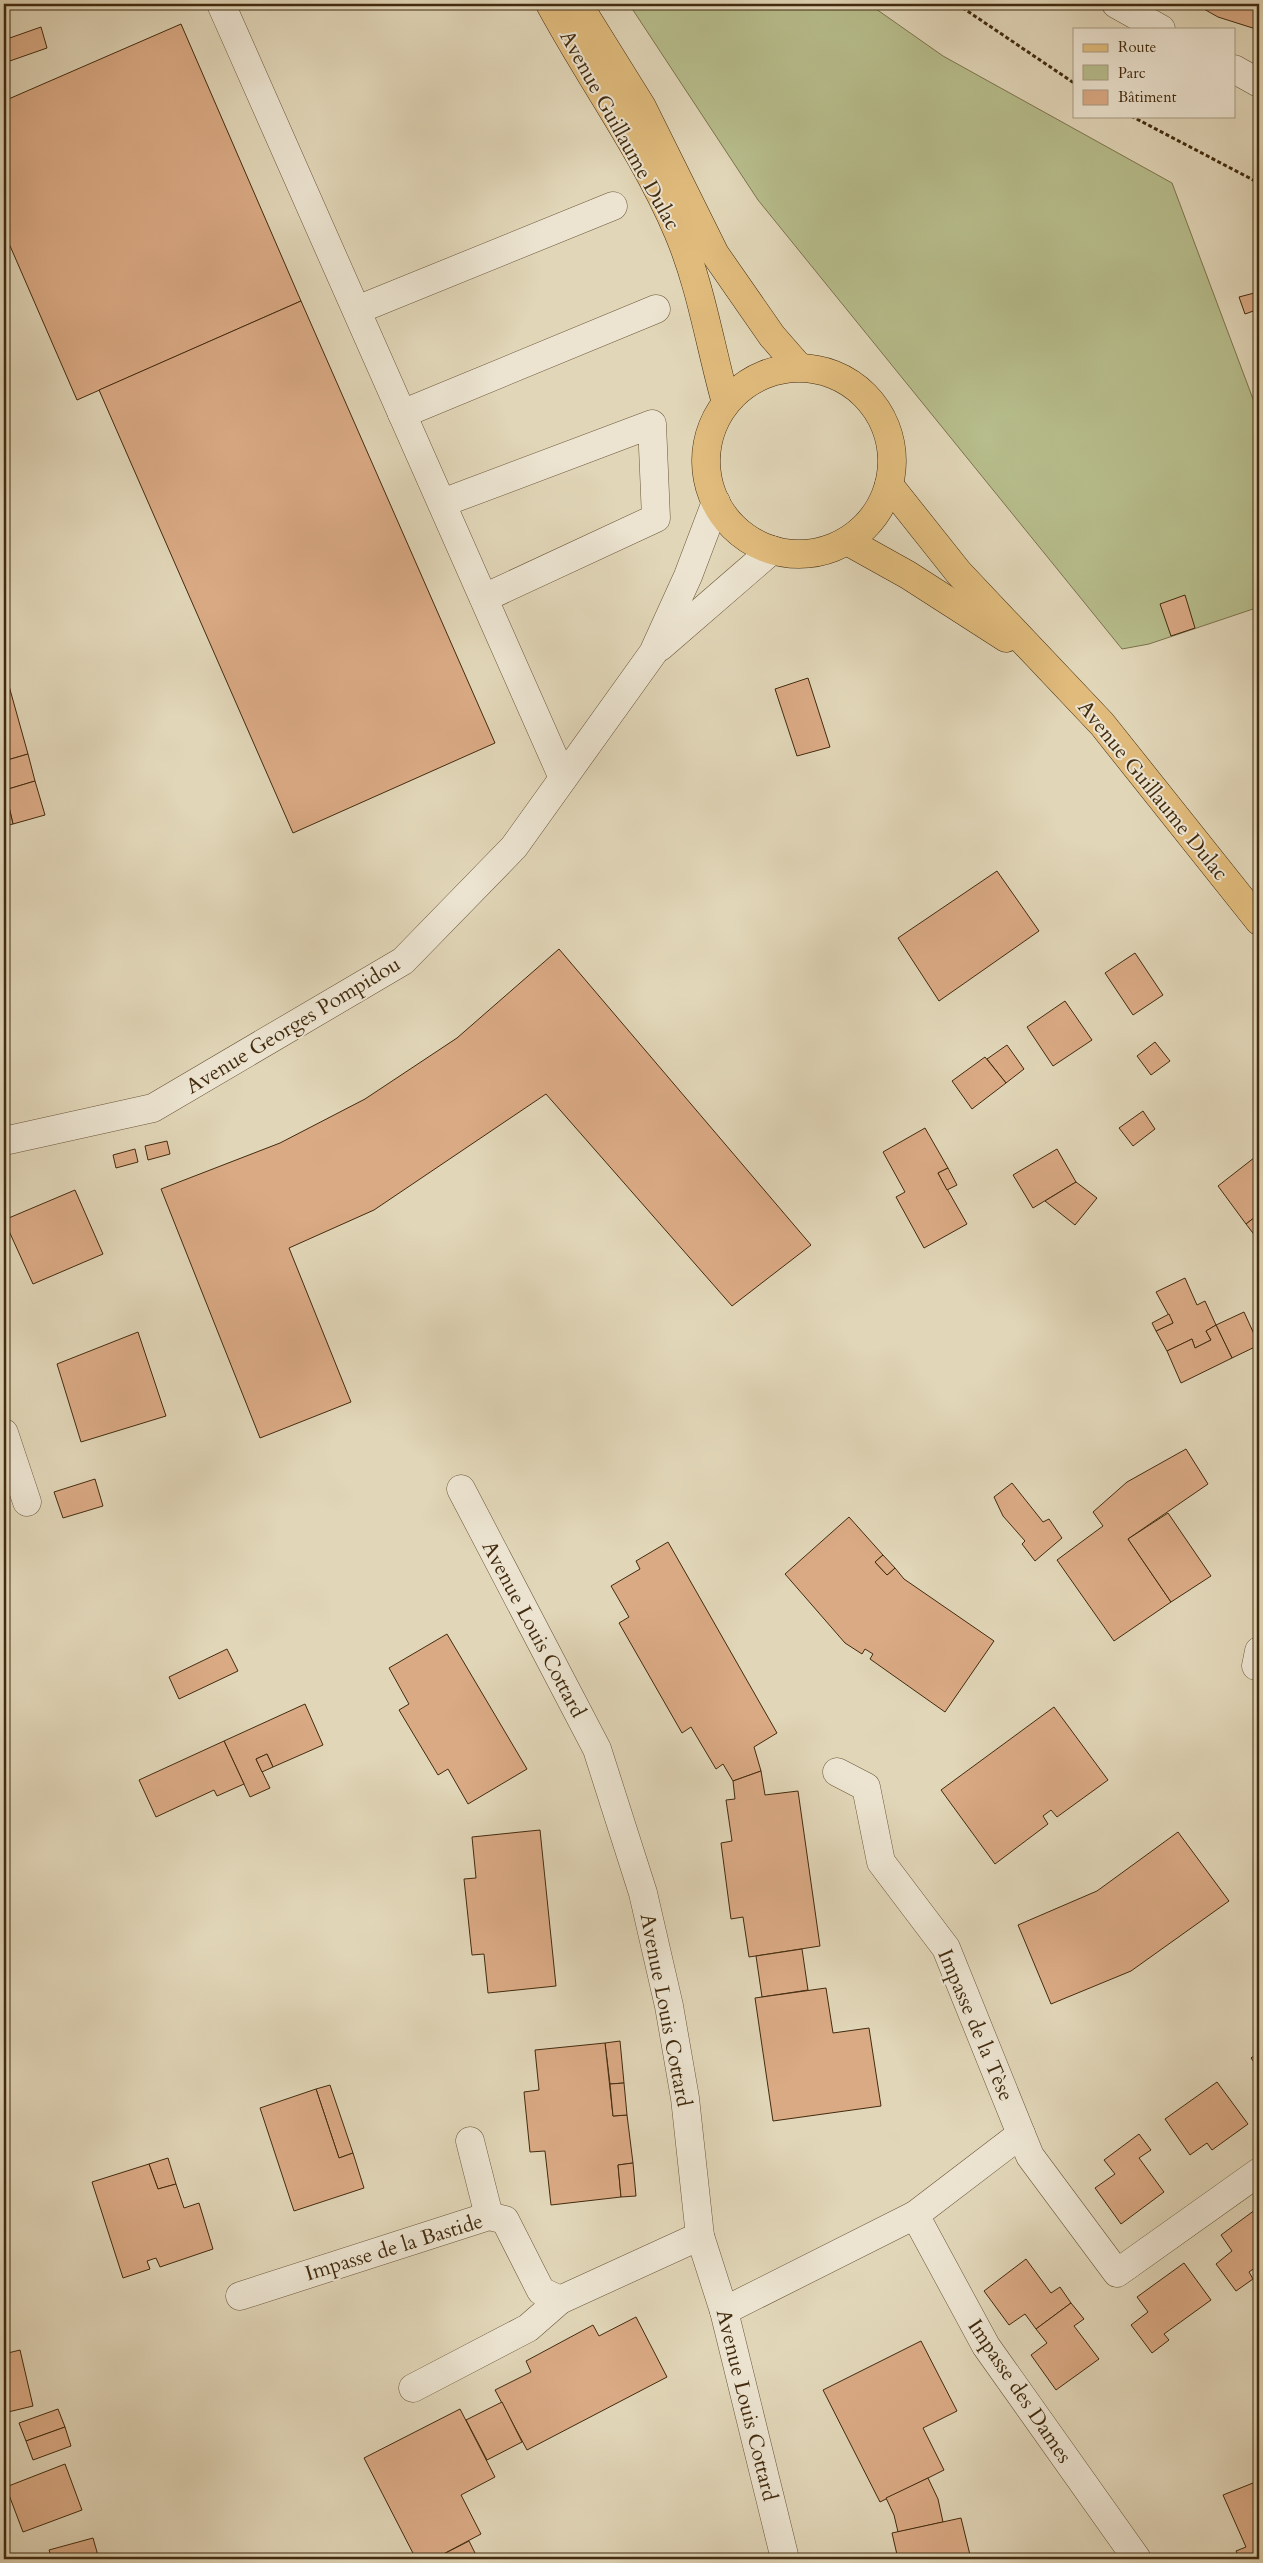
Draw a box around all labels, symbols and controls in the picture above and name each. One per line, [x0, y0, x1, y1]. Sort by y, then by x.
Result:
street label: Avenue Guillaume Dulac [552, 25, 687, 235]
legend [1073, 28, 1236, 118]
text: Route [1118, 37, 1156, 57]
text: Parc [1118, 63, 1146, 83]
text: Bâtiment [1118, 87, 1177, 107]
street label: Avenue Guillaume Dulac [1071, 694, 1235, 887]
street label: Avenue Georges Pompidou [181, 950, 406, 1101]
street label: Avenue Louis Cottard [475, 1536, 592, 1723]
street label: Avenue Louis Cottard [633, 1911, 698, 2109]
street label: Impasse de la Tèse [930, 1945, 1021, 2106]
street label: Impasse de la Bastide [302, 2207, 487, 2288]
street label: Avenue Louis Cottard [709, 2306, 784, 2504]
street label: Impasse des Dames [961, 2313, 1079, 2469]

